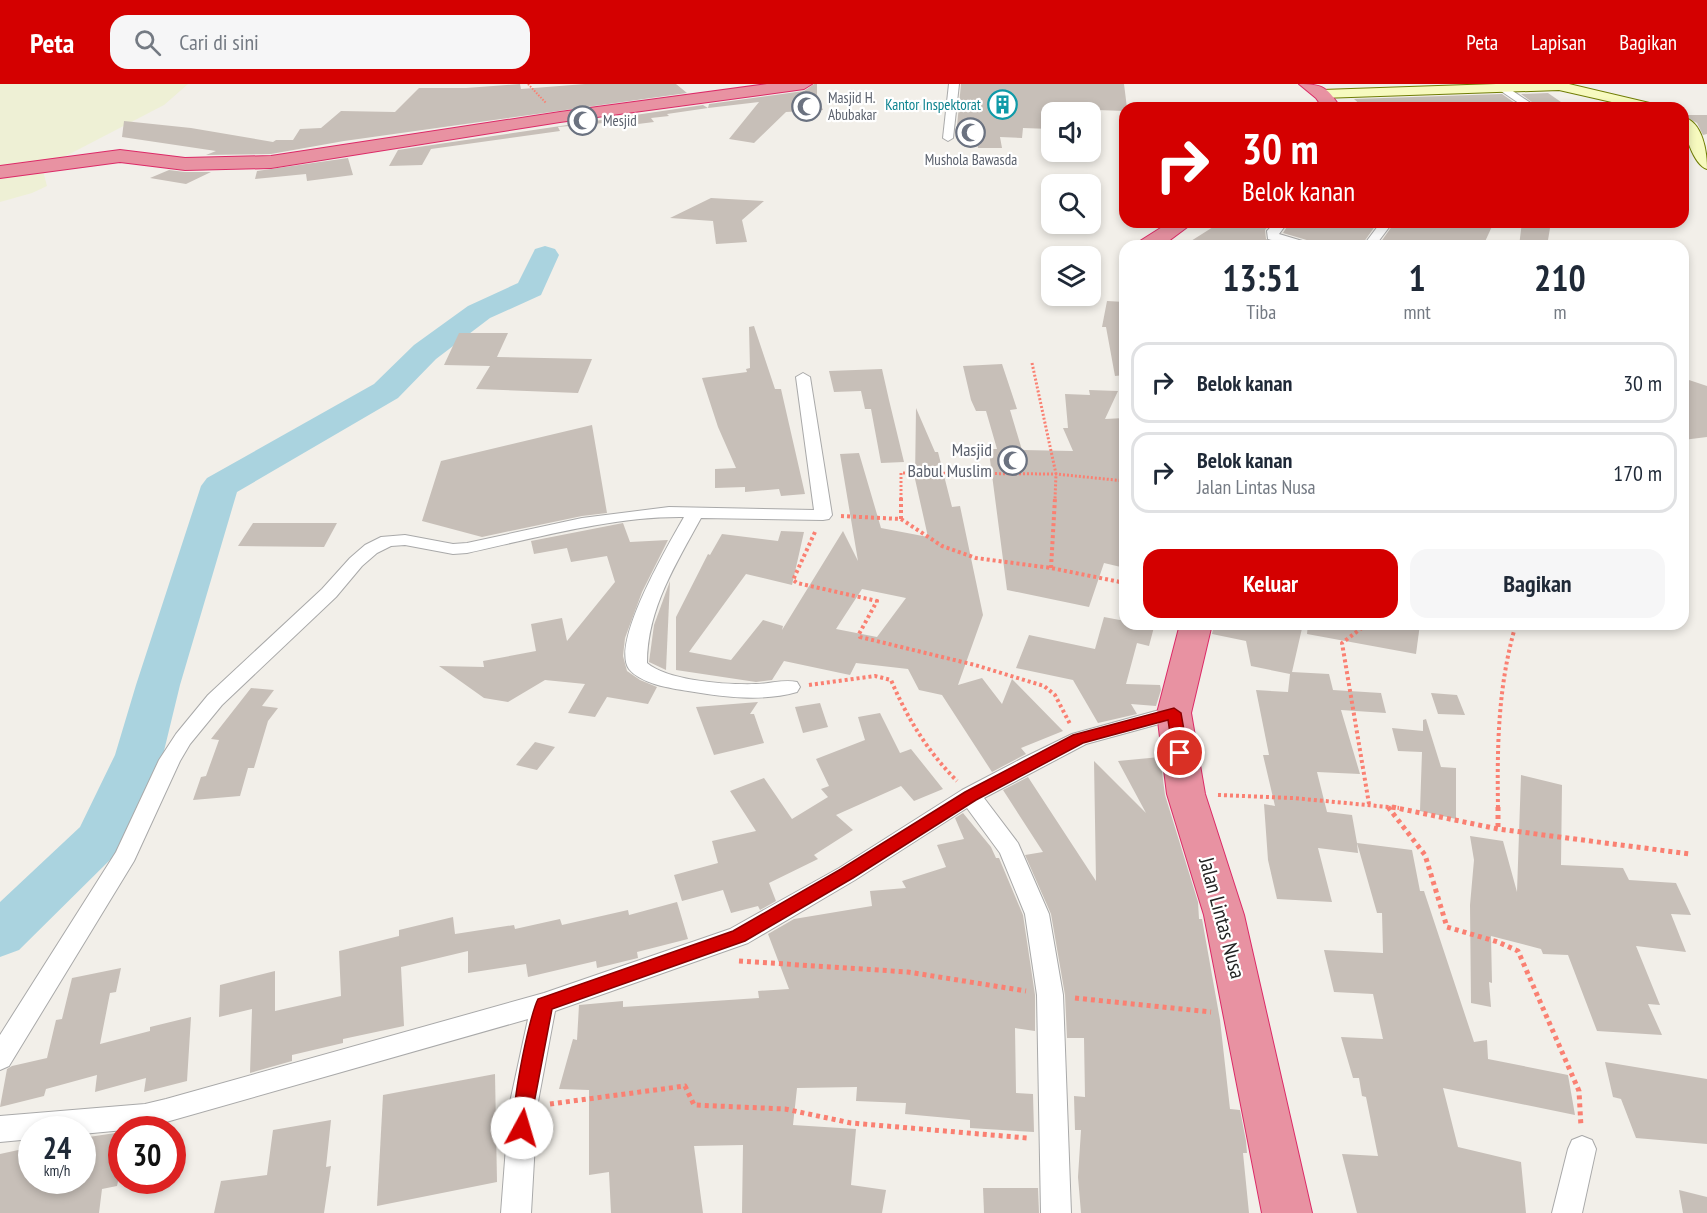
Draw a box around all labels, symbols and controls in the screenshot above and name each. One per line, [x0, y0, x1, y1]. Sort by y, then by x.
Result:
search box [110, 15, 530, 69]
text: Peta [30, 24, 74, 61]
icon: search [131, 26, 164, 59]
text: Cari di sini [179, 28, 259, 56]
text: Peta [1466, 29, 1498, 56]
text: Lapisan [1531, 29, 1586, 56]
text: Bagikan [1619, 29, 1677, 56]
place label: Masjid H. Abubakar [828, 88, 877, 124]
building icon: Kantor Inspektorat [986, 89, 1018, 121]
mosque icon: Masjid H. Abubakar [791, 91, 823, 123]
place label: Kantor Inspektorat [885, 95, 981, 114]
map controls [1041, 102, 1101, 306]
button: sound [1041, 102, 1101, 162]
mosque icon: Mesjid [566, 105, 598, 137]
place label: Mesjid [603, 111, 637, 130]
mosque icon: Mushola Bawasda [955, 117, 987, 149]
text: 30 m [1242, 121, 1319, 176]
icon: right [1143, 126, 1221, 204]
place label: Mushola Bawasda [925, 150, 1017, 169]
button: search [1041, 174, 1101, 234]
text: Belok kanan [1242, 174, 1355, 208]
button: layers [1041, 246, 1101, 306]
text: 13:51 [1222, 254, 1300, 301]
text: 1 [1409, 254, 1426, 301]
text: 210 [1534, 254, 1586, 301]
text: Tiba [1246, 299, 1276, 325]
text: mnt [1403, 299, 1431, 325]
text: m [1553, 299, 1566, 325]
icon: right [1146, 366, 1179, 399]
text: Belok kanan [1197, 369, 1292, 397]
text: 30 m [1623, 369, 1662, 397]
place label: Masjid Babul Muslim [908, 438, 992, 482]
mosque icon: Masjid Babul Muslim [997, 444, 1029, 476]
text: Belok kanan [1197, 446, 1292, 474]
icon: right [1146, 456, 1179, 489]
text: 170 m [1613, 459, 1662, 487]
text: Jalan Lintas Nusa [1197, 474, 1316, 500]
button: Keluar [1143, 549, 1398, 618]
button: Bagikan [1410, 549, 1665, 618]
pin [1154, 727, 1205, 778]
icon: arrive [1163, 736, 1196, 769]
street label: Jalan Lintas Nusa [1193, 853, 1252, 982]
position arrow [490, 1096, 554, 1160]
speed limit sign: 30 [108, 1116, 186, 1194]
text: 24 [43, 1128, 71, 1167]
text: km/h [44, 1161, 70, 1180]

